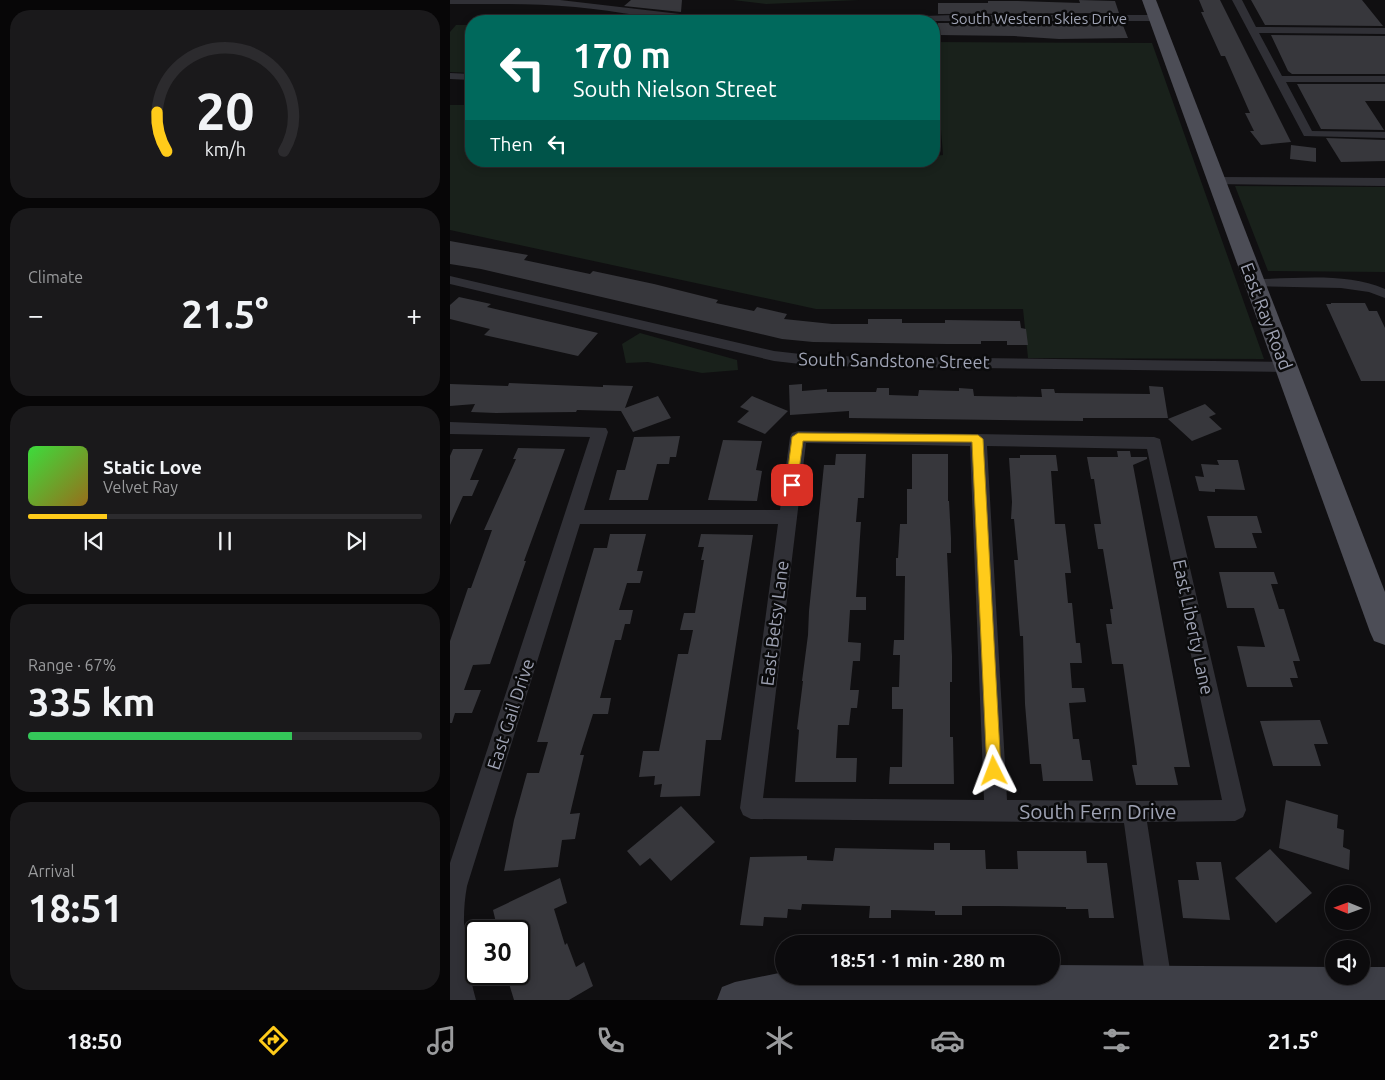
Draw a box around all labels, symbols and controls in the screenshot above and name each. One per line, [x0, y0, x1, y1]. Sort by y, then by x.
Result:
street label: South Western Skies Drive [951, 10, 1127, 27]
icon: left [490, 35, 555, 100]
text: 170 m [573, 35, 671, 75]
text: South Nielson Street [573, 76, 777, 101]
text: 20 [196, 82, 254, 140]
icon: left [543, 130, 571, 158]
text: Then [490, 133, 533, 155]
text: km/h [204, 139, 246, 159]
street label: East Ray Road [1237, 260, 1297, 372]
text: Climate [28, 268, 83, 286]
text: 21.5° [181, 293, 269, 335]
text: − [28, 299, 44, 330]
text: + [406, 299, 422, 330]
street label: South Sandstone Street [798, 348, 990, 372]
text: Static Love [103, 456, 202, 478]
pin [771, 464, 813, 506]
icon: arrive [778, 471, 806, 499]
text: Velvet Ray [103, 478, 178, 496]
icon: previous [80, 527, 108, 555]
icon: pause [211, 527, 239, 555]
icon: next [342, 527, 370, 555]
street label: East Liberty Lane [1170, 558, 1218, 696]
street label: East Betsy Lane [756, 559, 792, 687]
text: Range · 67% [28, 656, 116, 674]
street label: East Gail Drive [483, 656, 537, 772]
text: 335 km [28, 681, 155, 723]
position arrow [967, 744, 1019, 796]
street label: South Fern Drive [1019, 799, 1177, 823]
text: Arrival [28, 862, 75, 880]
north arrow [1325, 885, 1370, 930]
map controls [1325, 885, 1370, 985]
text: 18:51 [28, 887, 123, 929]
speed limit sign: 30 [465, 920, 530, 985]
button: sound [1325, 940, 1370, 985]
text: 18:51 · 1 min · 280 m [830, 949, 1005, 971]
icon: directions [256, 1023, 291, 1058]
icon: music [424, 1023, 459, 1058]
icon: phone [593, 1023, 628, 1058]
icon: climate [762, 1023, 797, 1058]
icon: car [930, 1023, 965, 1058]
icon: filters [1099, 1023, 1134, 1058]
text: 18:50 [67, 1028, 122, 1053]
text: 21.5° [1268, 1028, 1318, 1053]

